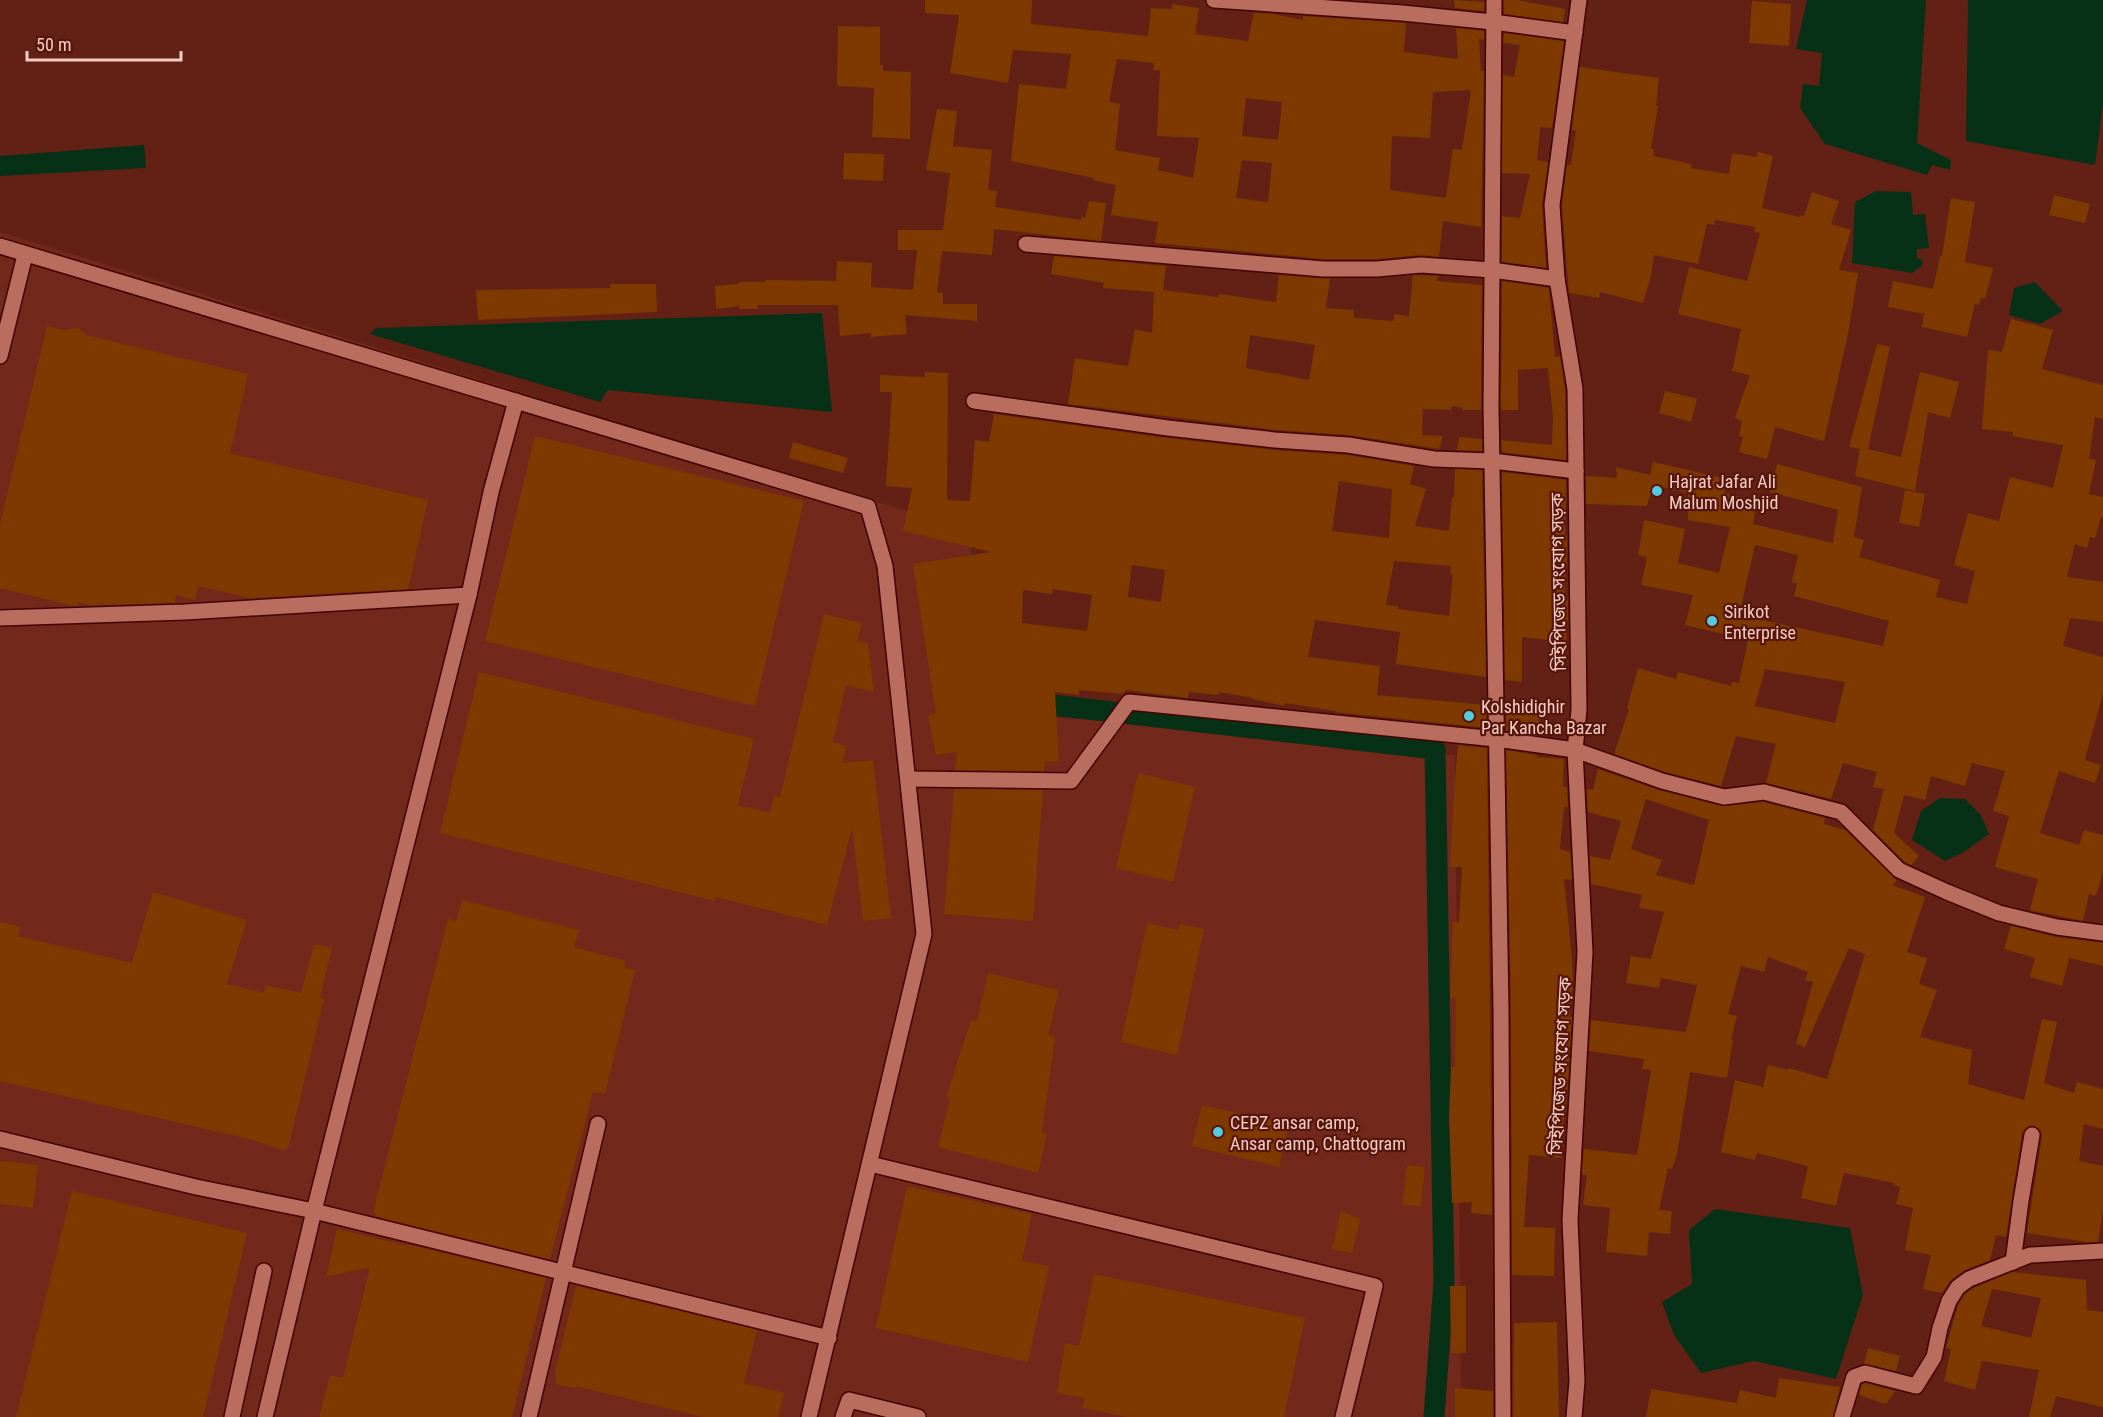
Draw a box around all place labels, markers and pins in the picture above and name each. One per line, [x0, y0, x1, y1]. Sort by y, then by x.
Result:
place label: Hajrat Jafar Ali Malum Moshjid [1669, 471, 1778, 513]
marker: Hajrat Jafar Ali Malum Moshjid [1650, 484, 1664, 498]
place label: Sirikot Enterprise [1724, 601, 1796, 643]
marker: Sirikot Enterprise [1705, 614, 1719, 628]
place label: Kolshidighir Par Kancha Bazar [1481, 696, 1607, 738]
marker: Kolshidighir Par Kancha Bazar [1462, 709, 1476, 723]
place label: CEPZ ansar camp, Ansar camp, Chattogram [1230, 1112, 1406, 1154]
marker: CEPZ ansar camp, Ansar camp, Chattogram [1211, 1125, 1225, 1139]

